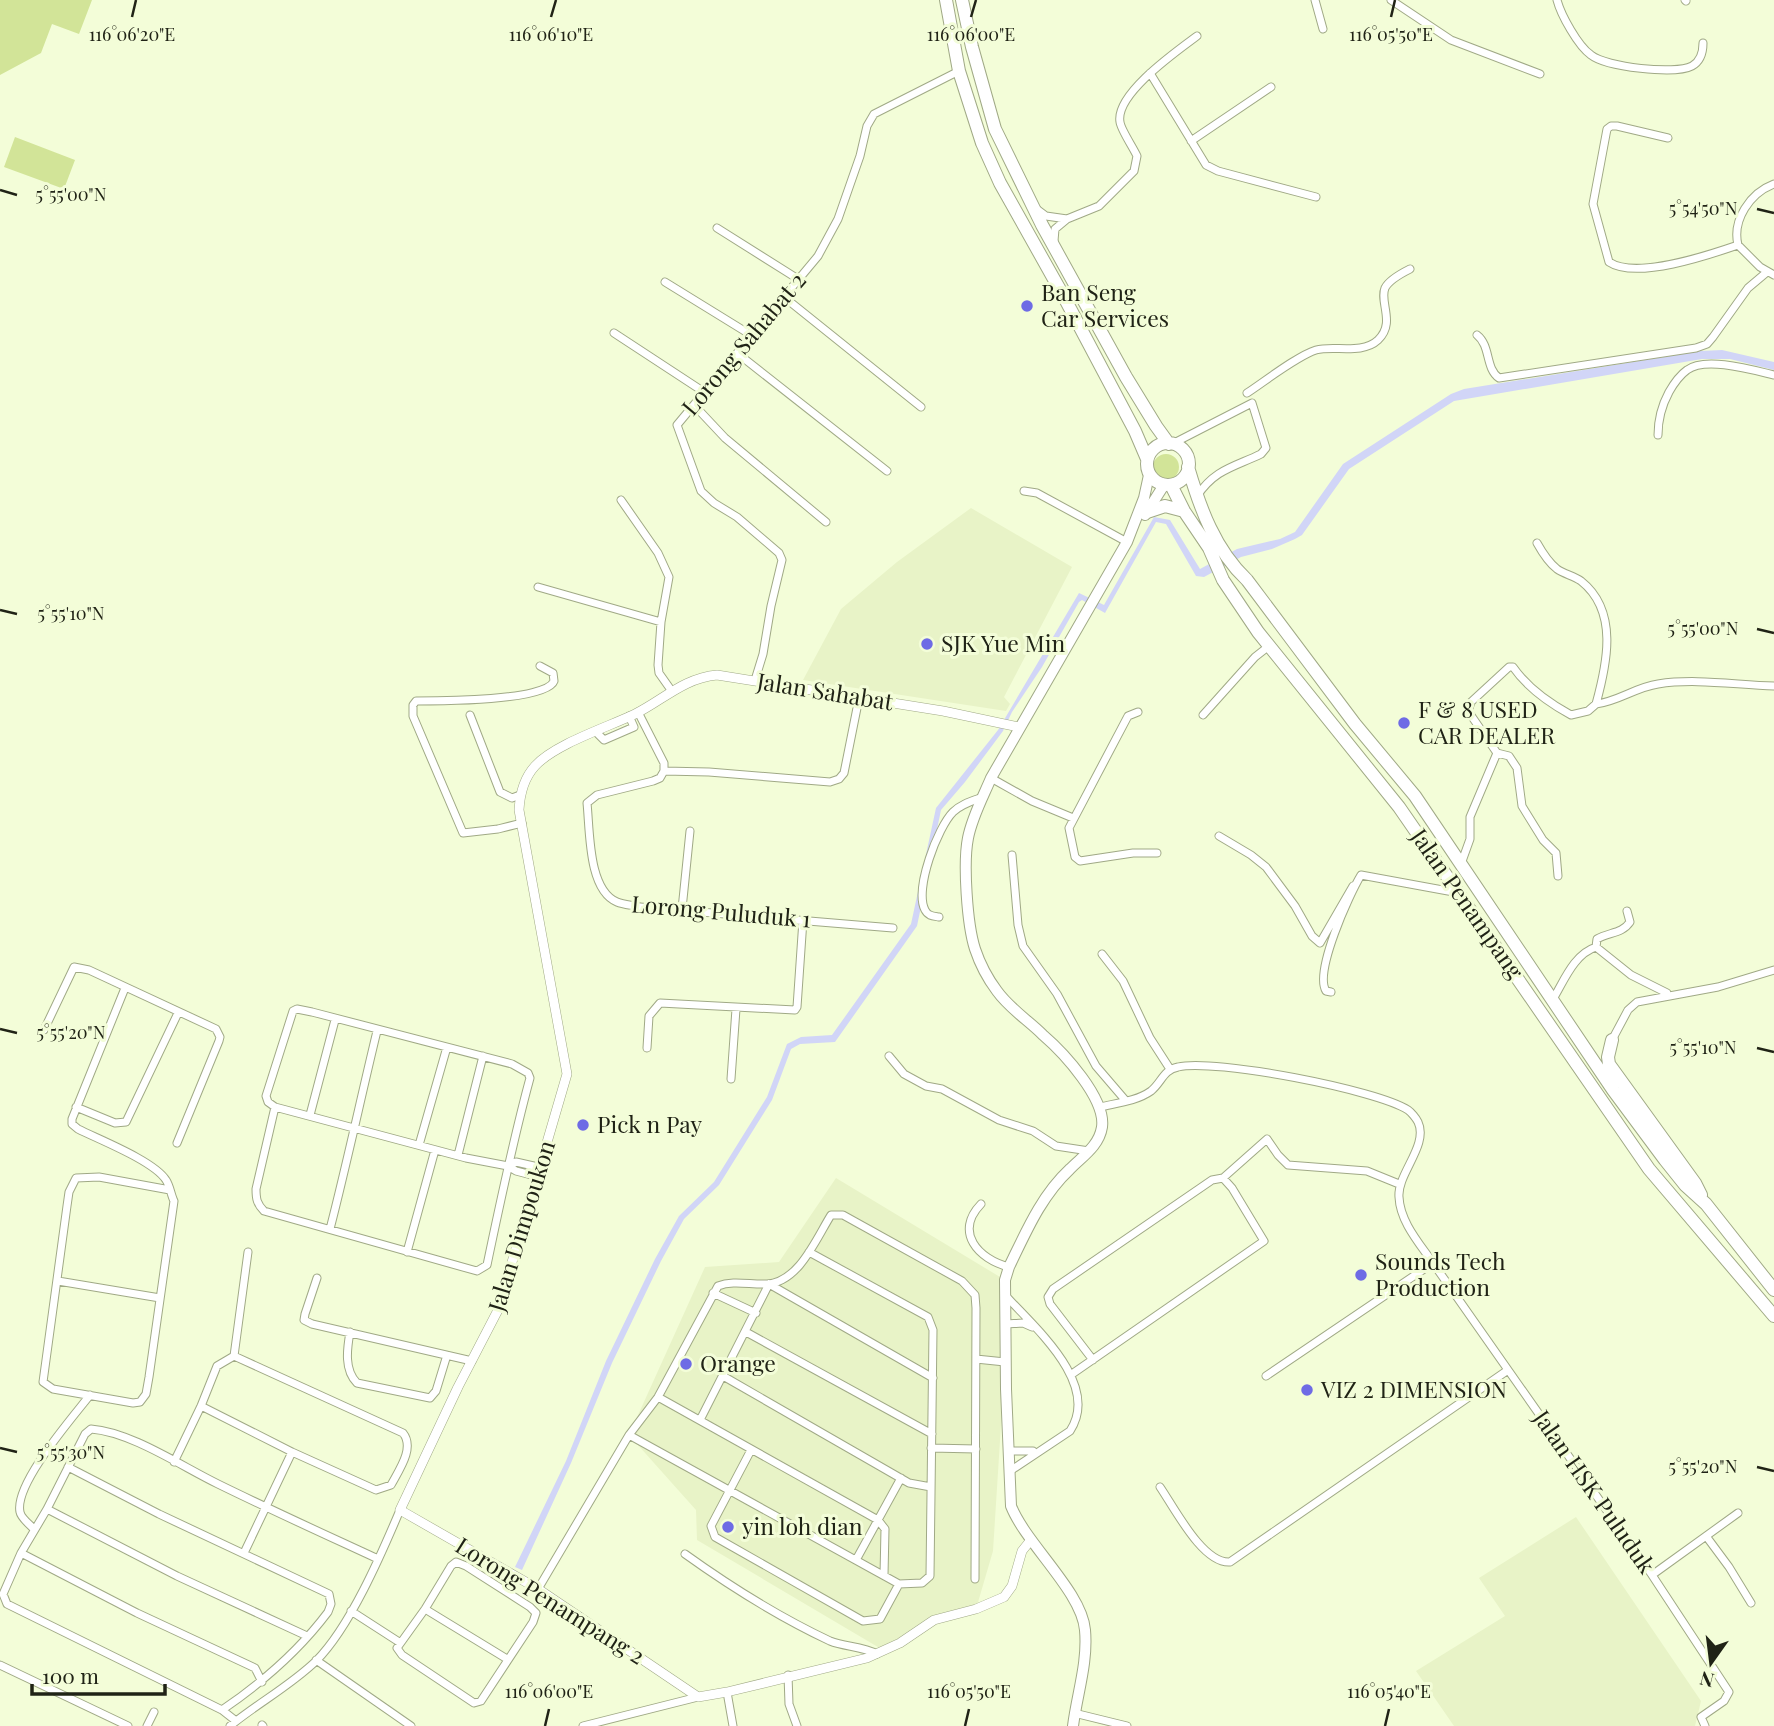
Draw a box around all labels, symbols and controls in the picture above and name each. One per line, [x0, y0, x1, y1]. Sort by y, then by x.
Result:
text: 116°06'20"E [89, 22, 175, 46]
text: 116°06'10"E [509, 22, 593, 46]
text: 116°06'00"E [927, 22, 1015, 46]
text: 116°05'50"E [1349, 22, 1433, 46]
text: 5°55'00"N [36, 182, 107, 206]
text: 5°54'50"N [1669, 196, 1738, 220]
street label: Lorong Sahabat 2 [674, 265, 812, 421]
place label: Ban Seng Car Services [1041, 276, 1169, 333]
marker: Ban Seng Car Services [1019, 298, 1035, 314]
text: 5°55'10"N [38, 601, 105, 625]
text: 5°55'00"N [1668, 616, 1739, 640]
place label: SJK Yue Min [941, 627, 1065, 658]
marker: SJK Yue Min [919, 636, 935, 652]
street label: Jalan Sahabat [754, 664, 896, 717]
place label: F & 8 USED CAR DEALER [1418, 693, 1556, 750]
marker: F & 8 USED CAR DEALER [1396, 715, 1412, 731]
street label: Jalan Penampang [1404, 821, 1532, 984]
street label: Lorong Puluduk 1 [630, 887, 813, 934]
text: 5°55'20"N [37, 1020, 106, 1044]
text: 5°55'10"N [1670, 1035, 1737, 1059]
place label: Pick n Pay [597, 1108, 703, 1139]
marker: Pick n Pay [575, 1117, 591, 1133]
street label: Jalan Dimpoukon [480, 1136, 561, 1316]
place label: Sounds Tech Production [1375, 1245, 1506, 1302]
marker: Sounds Tech Production [1353, 1267, 1369, 1283]
place label: Orange [700, 1347, 776, 1378]
marker: Orange [678, 1356, 694, 1372]
place label: VIZ 2 DIMENSION [1320, 1373, 1507, 1404]
marker: VIZ 2 DIMENSION [1299, 1382, 1315, 1398]
street label: Jalan HSK Puluduk [1527, 1403, 1663, 1579]
text: 5°55'30"N [37, 1440, 105, 1464]
text: 5°55'20"N [1669, 1454, 1738, 1478]
place label: yin loh dian [741, 1510, 863, 1541]
marker: yin loh dian [720, 1519, 736, 1535]
street label: Lorong Penampang 2 [450, 1529, 651, 1671]
north arrow [1676, 1628, 1746, 1698]
scale bar [32, 1652, 164, 1696]
text: 100 m [42, 1661, 99, 1689]
text: N [1697, 1666, 1716, 1695]
text: 116°06'00"E [505, 1679, 593, 1703]
text: 116°05'50"E [927, 1679, 1011, 1703]
text: 116°05'40"E [1347, 1679, 1431, 1703]

